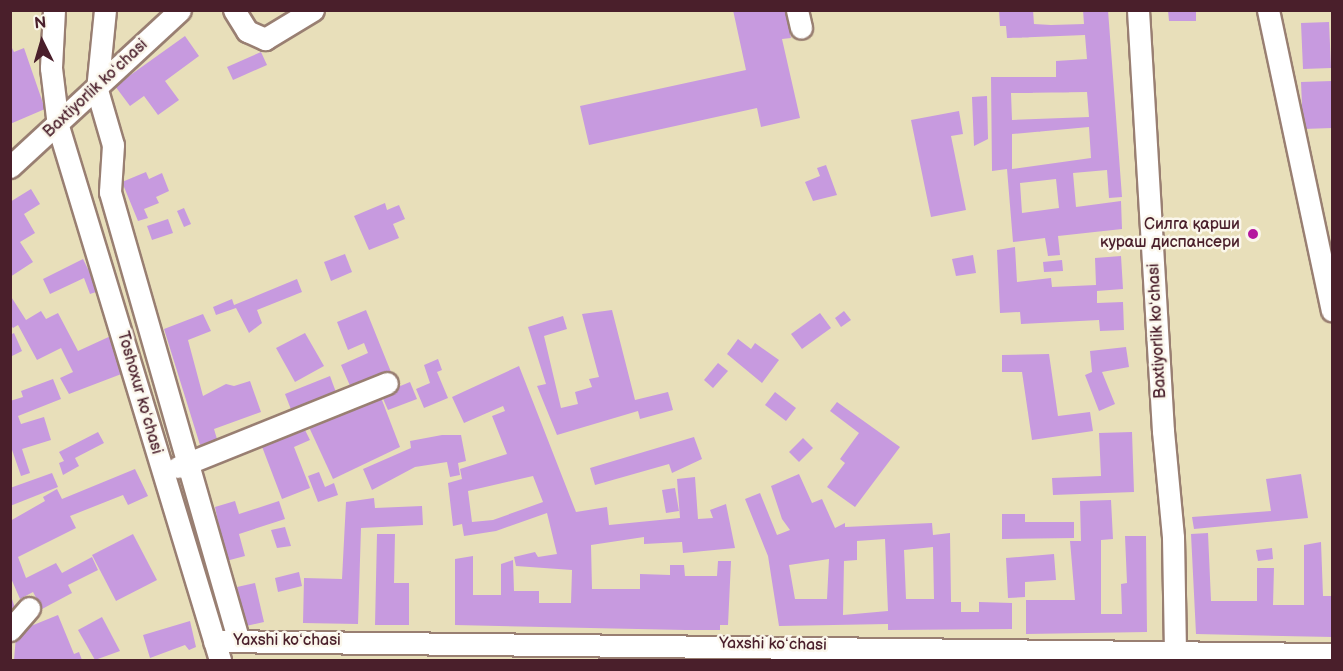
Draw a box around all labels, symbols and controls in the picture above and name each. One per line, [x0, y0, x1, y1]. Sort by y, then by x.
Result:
north arrow [12, 12, 72, 72]
text: N [34, 14, 47, 34]
street label: Baxtiyorlik koʻchasi [40, 36, 152, 142]
place label: Силга қарши кураш диспансери [1100, 215, 1240, 253]
marker: Силга қарши кураш диспансери [1244, 225, 1262, 243]
street label: Baxtiyorlik koʻchasi [1145, 263, 1171, 399]
street label: Toshoxur koʻchasi [112, 329, 166, 457]
street label: Yaxshi koʻchasi [233, 631, 341, 651]
street label: Yaxshi koʻchasi [719, 634, 827, 656]

